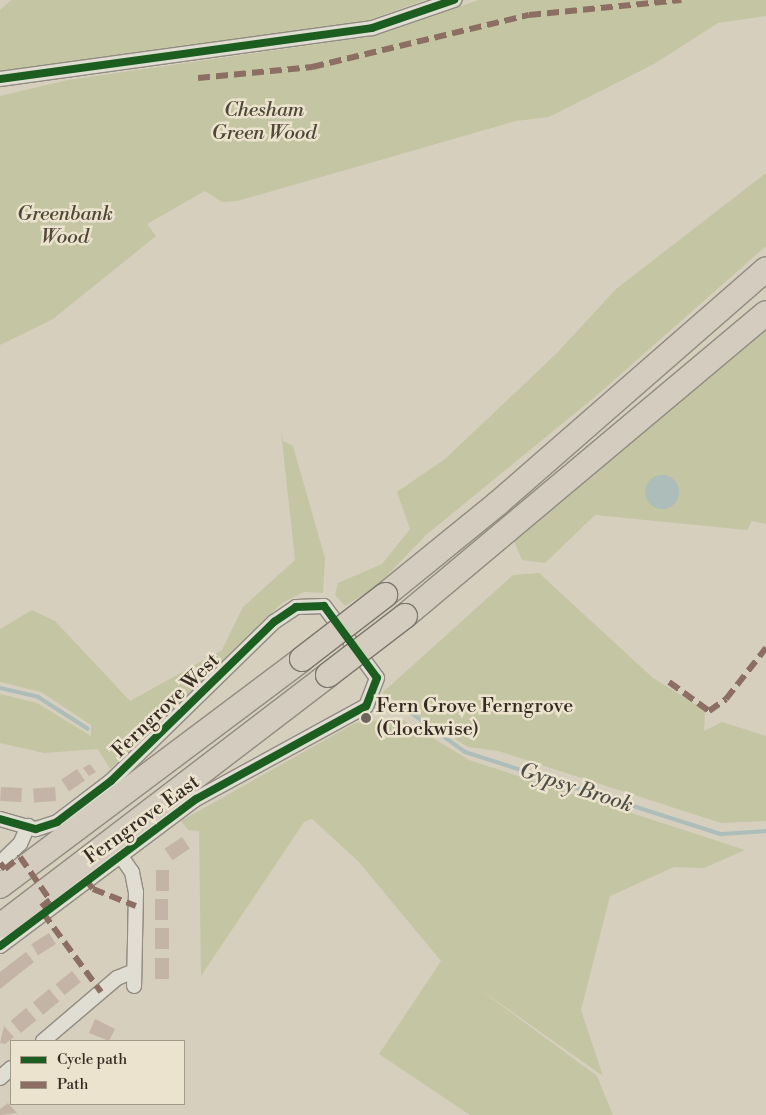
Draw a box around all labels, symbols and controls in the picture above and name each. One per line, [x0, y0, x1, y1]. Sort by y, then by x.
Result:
park label: Chesham Green Wood [212, 98, 316, 145]
park label: Greenbank Wood [17, 202, 113, 249]
street label: Ferngrove West [107, 649, 225, 763]
place label: Fern Grove Ferngrove (Clockwise) [376, 694, 573, 741]
marker: Fern Grove Ferngrove (Clockwise) [360, 712, 372, 724]
water label: Gypsy Brook [516, 758, 636, 818]
street label: Ferngrove East [80, 770, 204, 870]
legend [10, 1040, 185, 1105]
text: Cycle path [57, 1050, 127, 1069]
text: Path [57, 1075, 89, 1094]

